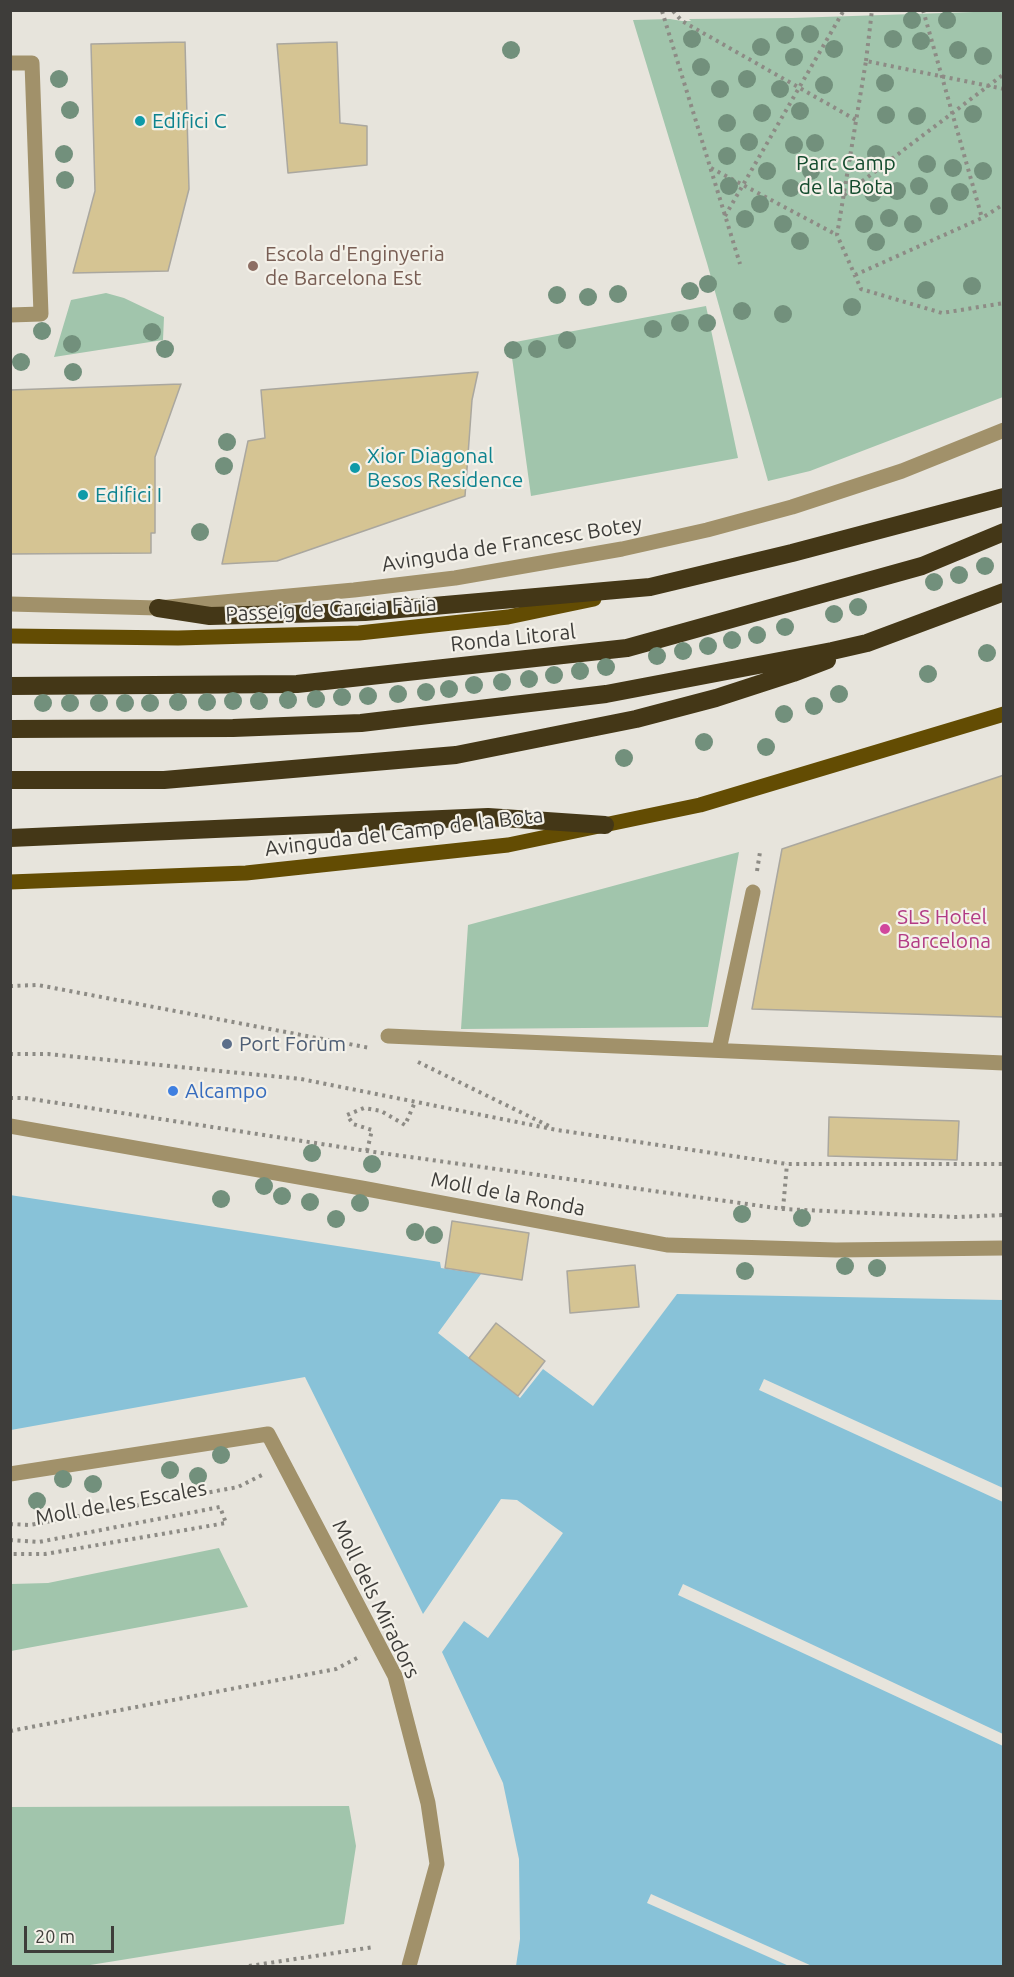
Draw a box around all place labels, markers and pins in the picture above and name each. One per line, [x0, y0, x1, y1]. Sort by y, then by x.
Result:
place label: Edifici C [152, 108, 227, 134]
marker: Edifici C [133, 114, 147, 128]
place label: Escola d'Enginyeria de Barcelona Est [265, 241, 445, 291]
marker: Escola d'Enginyeria de Barcelona Est [246, 259, 260, 273]
place label: Xior Diagonal Besos Residence [367, 443, 523, 493]
marker: Xior Diagonal Besos Residence [348, 461, 362, 475]
place label: Edifici I [95, 482, 162, 508]
marker: Edifici I [76, 488, 90, 502]
place label: SLS Hotel Barcelona [897, 904, 991, 954]
marker: SLS Hotel Barcelona [878, 922, 892, 936]
place label: Port Forum [239, 1031, 346, 1057]
marker: Port Forum [220, 1037, 234, 1051]
place label: Alcampo [185, 1078, 267, 1104]
marker: Alcampo [166, 1084, 180, 1098]

